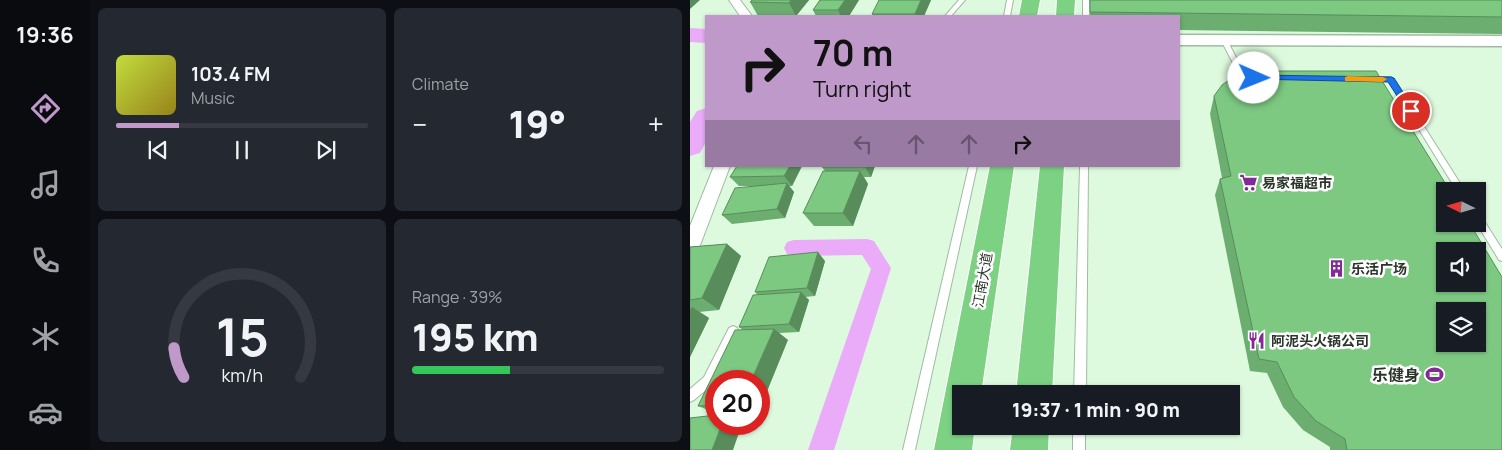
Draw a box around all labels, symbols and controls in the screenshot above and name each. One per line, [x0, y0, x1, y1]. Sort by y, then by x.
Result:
text: 19:36 [16, 20, 74, 50]
text: 70 m [813, 29, 893, 77]
icon: right [730, 35, 795, 100]
position arrow [1227, 51, 1279, 103]
text: 103.4 FM [191, 61, 270, 87]
text: Climate [412, 73, 469, 95]
text: Turn right [813, 74, 911, 104]
text: Music [191, 87, 235, 109]
pin [1390, 90, 1432, 132]
icon: directions [28, 91, 63, 126]
text: 19° [508, 97, 566, 149]
icon: arrive [1397, 97, 1425, 125]
text: − [412, 105, 427, 143]
text: + [648, 105, 664, 143]
icon: left [849, 130, 877, 158]
icon: ahead [902, 130, 930, 158]
icon: ahead [955, 130, 983, 158]
icon: right [1008, 130, 1036, 158]
icon: previous [144, 136, 172, 164]
icon: pause [228, 136, 256, 164]
icon: next [312, 136, 340, 164]
icon: music [28, 167, 63, 202]
supermarket icon: 易家福超市 [1238, 172, 1258, 192]
place label: 易家福超市 [1262, 173, 1332, 192]
north arrow [1436, 182, 1486, 232]
map controls [1436, 182, 1486, 352]
button: sound [1436, 242, 1486, 292]
icon: phone [28, 243, 63, 278]
street label: 江南大道 [968, 251, 996, 309]
building icon: 乐活广场 [1327, 258, 1347, 278]
place label: 乐活广场 [1351, 259, 1407, 278]
text: Range · 39% [412, 286, 503, 308]
text: 15 [215, 301, 269, 372]
button: layers [1436, 302, 1486, 352]
text: 195 km [412, 310, 539, 362]
icon: climate [28, 319, 63, 354]
restaurant icon: 阿泥头火锅公司 [1247, 330, 1267, 350]
place label: 阿泥头火锅公司 [1271, 331, 1369, 350]
text: km/h [221, 363, 263, 387]
place label: 乐健身 [1372, 364, 1420, 386]
sports icon: 乐健身 [1424, 365, 1444, 385]
speed limit sign: 20 [705, 370, 770, 435]
icon: car [28, 395, 63, 430]
text: 19:37 · 1 min · 90 m [1012, 397, 1180, 423]

